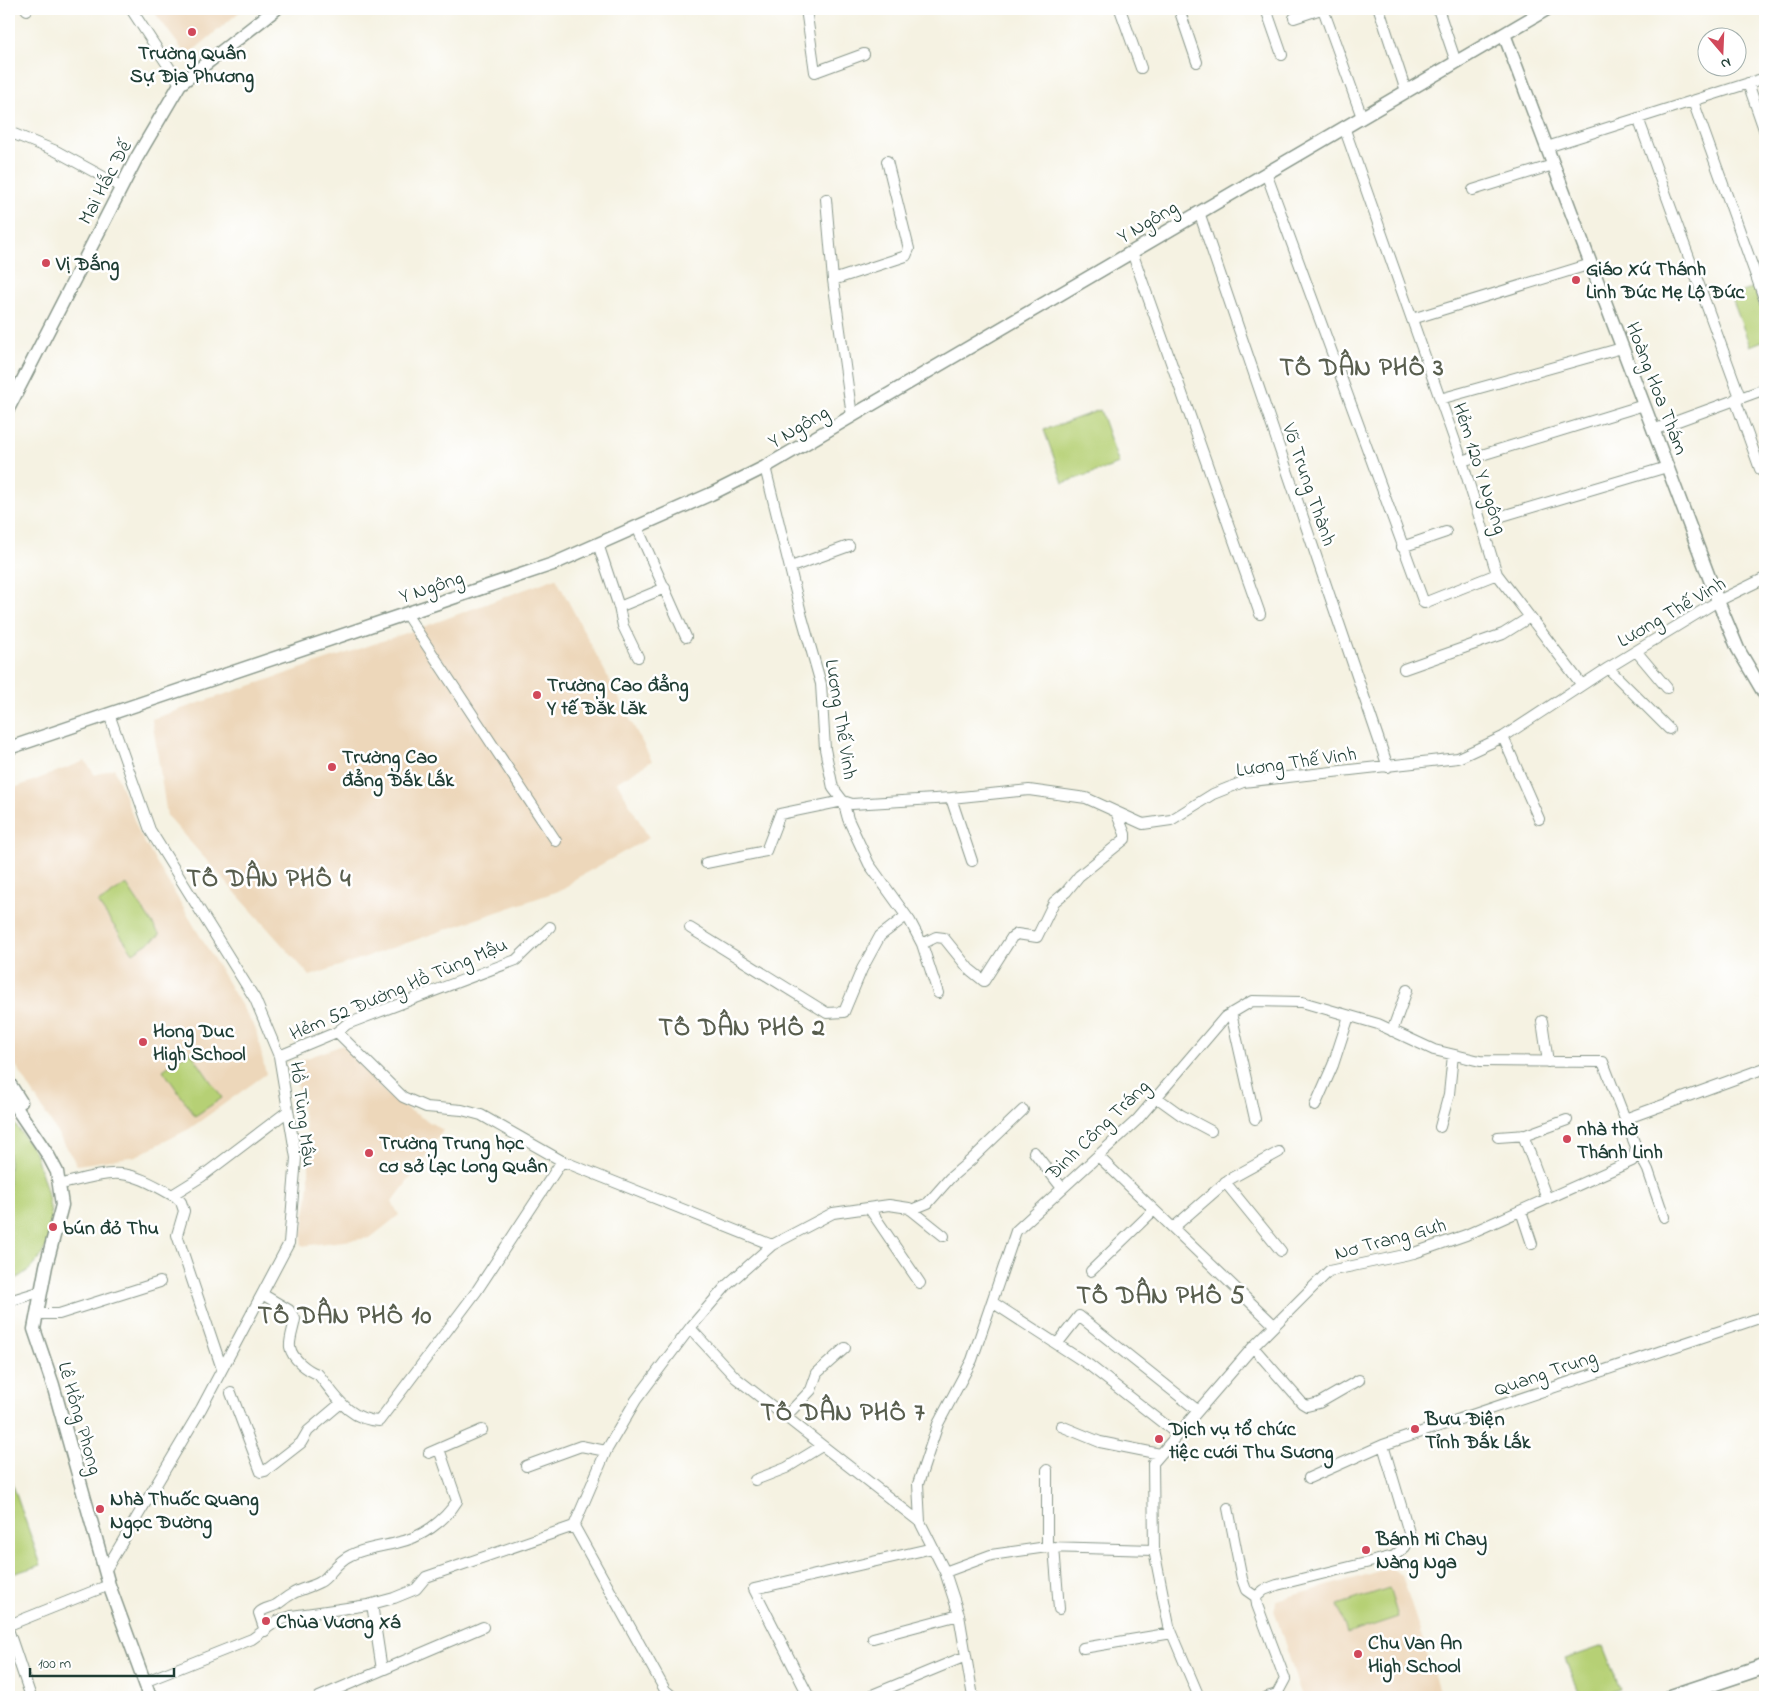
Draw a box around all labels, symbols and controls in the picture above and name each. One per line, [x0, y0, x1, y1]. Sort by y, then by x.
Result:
marker: Trường Quân Sự Địa Phương [186, 26, 198, 38]
north arrow [1696, 28, 1746, 78]
place label: Trường Quân Sự Địa Phương [130, 40, 254, 93]
text: N [1718, 51, 1734, 74]
street label: Mai Hắc Đế [72, 134, 141, 230]
street label: Y Ngông [1112, 194, 1185, 253]
place label: Vị Đắng [55, 251, 119, 281]
place label: Giáo Xứ Thánh Linh Đức Mẹ Lộ Đức [1586, 256, 1746, 308]
marker: Vị Đắng [40, 257, 52, 269]
marker: Giáo Xứ Thánh Linh Đức Mẹ Lộ Đức [1570, 274, 1582, 286]
street label: Hoàng Hoa Thám [1616, 318, 1694, 460]
district label: TỔ DÂN PHỐ 3 [1279, 349, 1445, 387]
street label: Y Ngông [763, 399, 836, 458]
street label: Hẻm 120 Y Ngông [1443, 399, 1514, 539]
street label: Võ Trung Thành [1272, 419, 1342, 550]
street label: Y Ngông [396, 564, 468, 613]
street label: Lương Thế Vinh [1612, 570, 1733, 657]
street label: Lương Thế Vinh [815, 657, 863, 782]
place label: Trường Cao đẳng Y tế Đăk Lăk [546, 672, 688, 724]
marker: Trường Cao đẳng Y tế Đăk Lăk [531, 689, 543, 701]
street label: Lương Thế Vinh [1234, 741, 1359, 787]
place label: Trường Cao đẳng Đắk Lắk [342, 744, 455, 797]
marker: Trường Cao đẳng Đắk Lắk [326, 761, 338, 773]
district label: TỔ DÂN PHỐ 4 [186, 860, 352, 898]
street label: Hẻm 52 Đường Hồ Tùng Mậu [286, 931, 513, 1050]
district label: TỔ DÂN PHỐ 2 [658, 1009, 826, 1047]
place label: Hong Duc High School [153, 1018, 246, 1071]
marker: Hong Duc High School [137, 1036, 149, 1048]
street label: Hồ Tùng Mậu [280, 1060, 322, 1169]
street label: Đinh Công Tráng [1040, 1074, 1158, 1189]
place label: nhà thờ Thánh Linh [1577, 1116, 1663, 1168]
place label: Trường Trung học cơ sở Lạc Long Quân [379, 1130, 548, 1183]
marker: nhà thờ Thánh Linh [1561, 1133, 1573, 1145]
marker: Trường Trung học cơ sở Lạc Long Quân [363, 1147, 375, 1159]
street label: Nơ Trang Gưh [1332, 1212, 1450, 1270]
place label: bún đỏ Thu [63, 1215, 159, 1244]
marker: bún đỏ Thu [47, 1221, 59, 1233]
district label: TỔ DÂN PHỐ 5 [1076, 1277, 1246, 1315]
district label: TỔ DÂN PHỐ 10 [258, 1297, 432, 1335]
street label: Quang Trung [1491, 1343, 1601, 1406]
street label: Lê Hồng Phong [48, 1359, 109, 1479]
district label: TỔ DÂN PHỐ 7 [760, 1394, 926, 1432]
place label: Bưu Điện Tỉnh Đắk Lắk [1424, 1406, 1532, 1458]
place label: Dịch vụ tổ chức tiệc cưới Thu Sương [1168, 1416, 1334, 1469]
marker: Bưu Điện Tỉnh Đắk Lắk [1409, 1423, 1421, 1435]
marker: Dịch vụ tổ chức tiệc cưới Thu Sương [1153, 1433, 1165, 1445]
place label: Nhà Thuốc Quang Ngọc Đường [110, 1486, 259, 1539]
marker: Nhà Thuốc Quang Ngọc Đường [94, 1503, 106, 1515]
place label: Bánh Mì Chay Nàng Nga [1375, 1526, 1487, 1579]
marker: Bánh Mì Chay Nàng Nga [1360, 1544, 1372, 1556]
place label: Chùa Vương Xá [276, 1609, 401, 1639]
marker: Chùa Vương Xá [260, 1615, 272, 1627]
place label: Chu Van An High School [1368, 1630, 1462, 1683]
scale bar [30, 1646, 174, 1678]
marker: Chu Van An High School [1352, 1648, 1364, 1660]
text: 100 m [38, 1653, 71, 1675]

